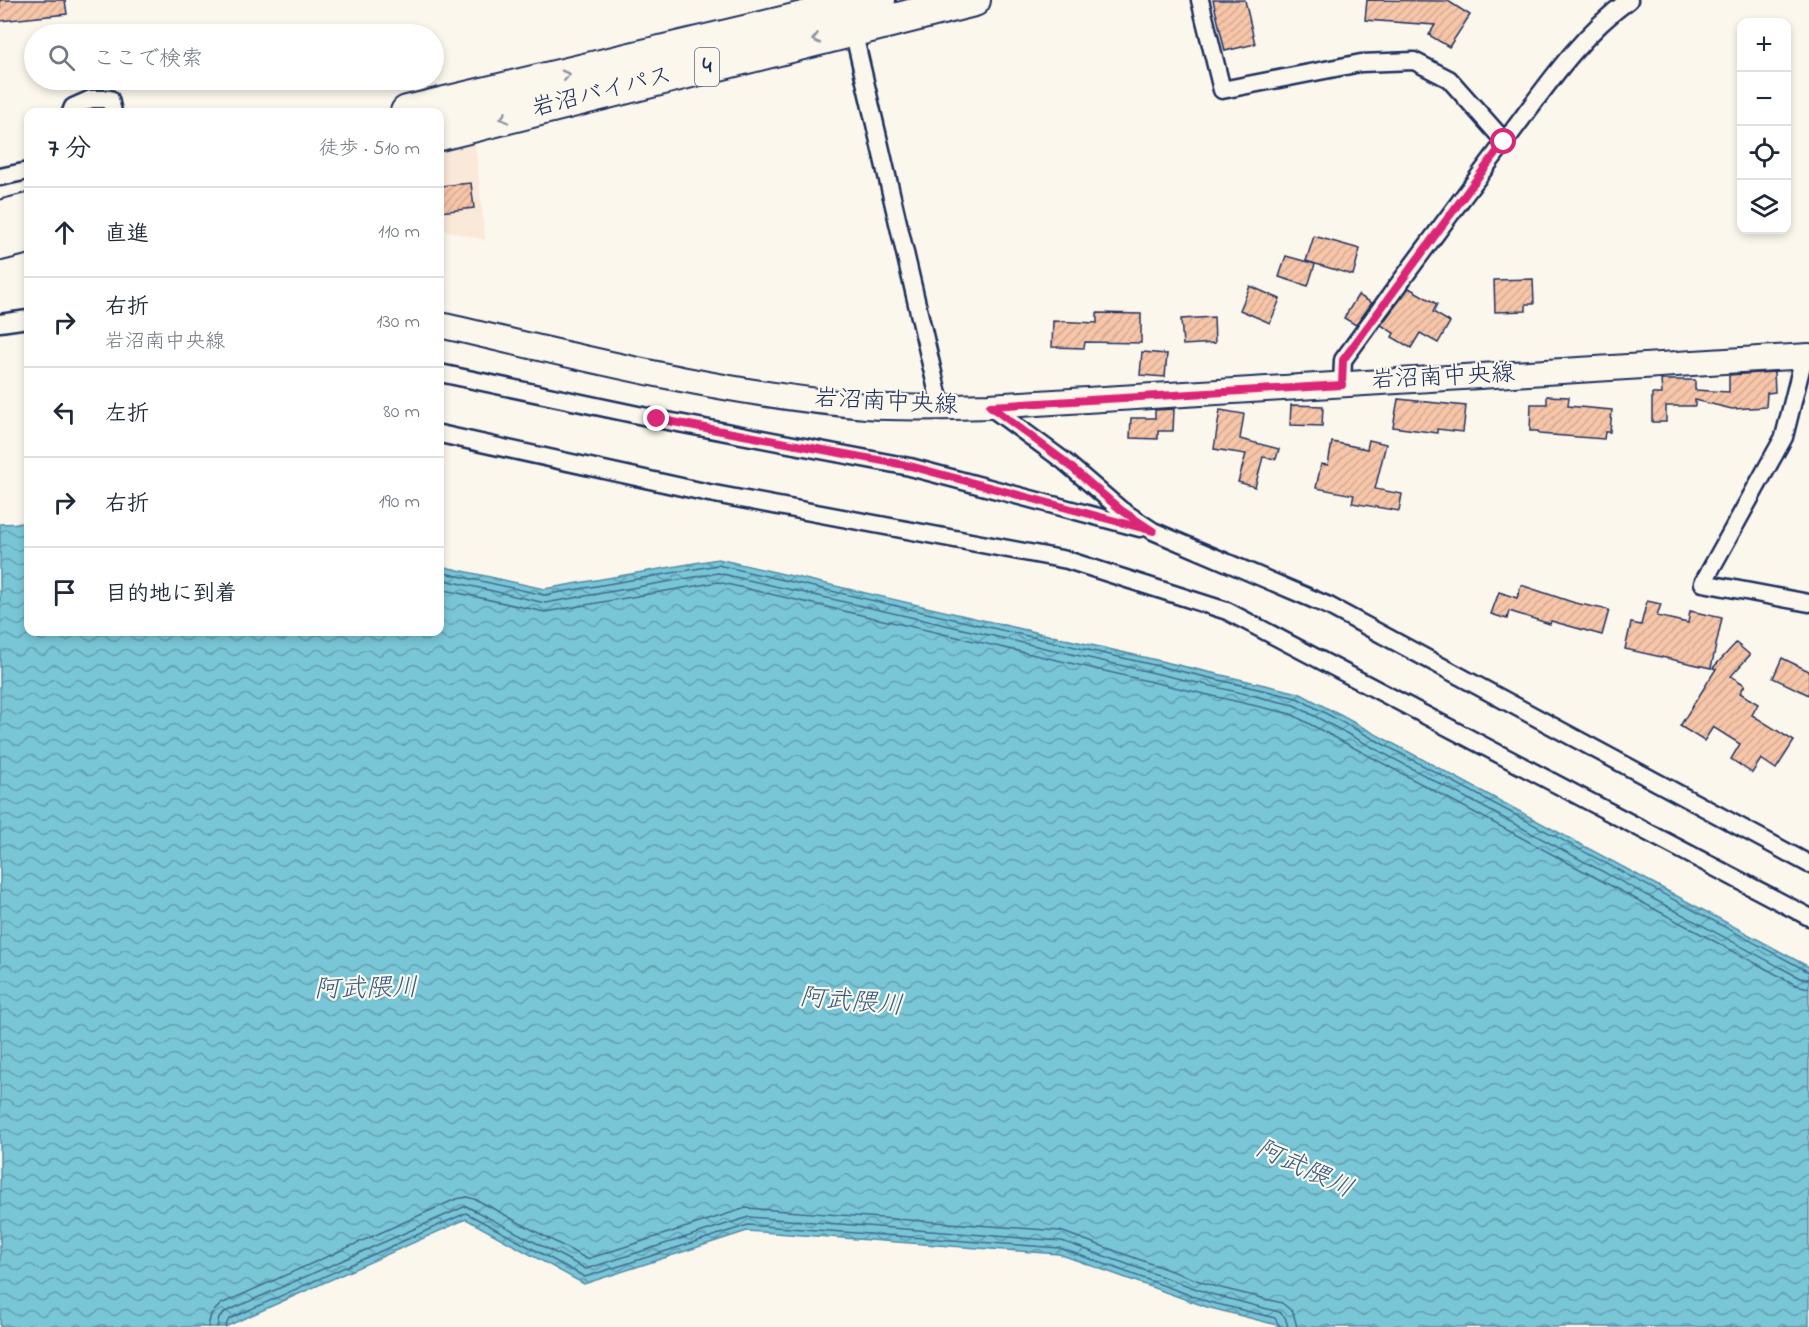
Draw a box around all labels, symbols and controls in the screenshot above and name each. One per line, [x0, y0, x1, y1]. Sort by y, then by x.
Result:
map controls [1737, 18, 1791, 234]
button: + [1737, 18, 1791, 72]
search box [24, 24, 444, 90]
one-way arrow [811, 32, 821, 45]
icon: search [45, 41, 78, 74]
text: ここで検索 [93, 44, 203, 76]
road number: 4 [695, 48, 719, 86]
street label: 岩沼バイパス [528, 59, 676, 127]
one-way arrow [561, 69, 571, 82]
button: − [1737, 72, 1791, 126]
one-way arrow [499, 110, 509, 123]
button: locate [1737, 126, 1791, 180]
route start [1490, 128, 1516, 154]
text: 7 分 [48, 131, 91, 169]
text: 徒歩 · 510 m [319, 135, 420, 164]
button: layers [1737, 180, 1791, 234]
icon: ahead [48, 216, 81, 249]
text: 110 m [378, 218, 420, 247]
text: 直進 [105, 219, 149, 251]
text: 右折 [105, 292, 149, 324]
icon: right [48, 306, 81, 339]
text: 130 m [376, 308, 420, 337]
text: 岩沼南中央線 [105, 328, 225, 357]
street label: 岩沼南中央線 [1370, 357, 1516, 399]
street label: 岩沼南中央線 [813, 382, 959, 424]
icon: left [48, 396, 81, 429]
text: 80 m [383, 398, 420, 427]
text: 左折 [105, 399, 149, 431]
route end [643, 405, 669, 431]
icon: right [48, 486, 81, 519]
text: 190 m [378, 488, 420, 517]
text: 右折 [105, 489, 149, 521]
icon: arrive [48, 576, 81, 609]
text: 目的地に到着 [105, 579, 237, 611]
water label: 阿武隈川 [314, 970, 418, 1010]
water label: 阿武隈川 [798, 980, 904, 1026]
water label: 阿武隈川 [1249, 1131, 1359, 1209]

